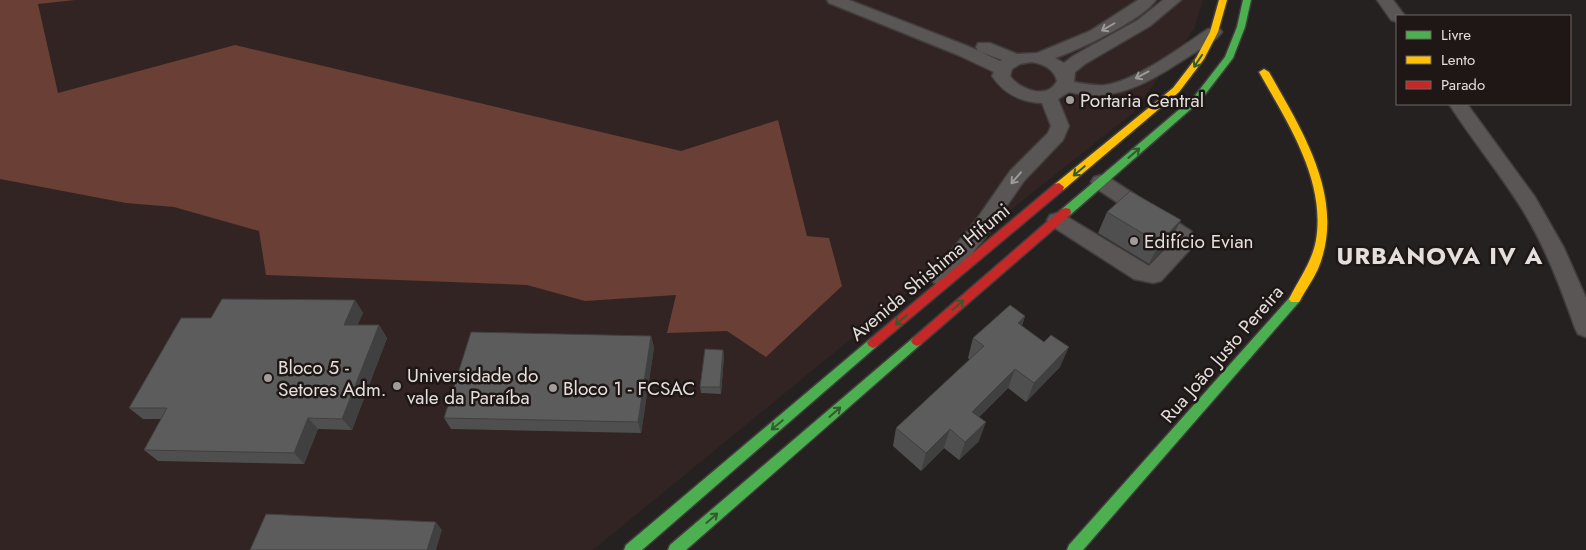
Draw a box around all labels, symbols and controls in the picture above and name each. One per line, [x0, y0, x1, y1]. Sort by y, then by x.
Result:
legend [1396, 15, 1571, 105]
one-way arrow [1101, 22, 1115, 32]
text: Livre [1441, 24, 1471, 46]
text: Lento [1441, 49, 1475, 71]
one-way arrow [1193, 54, 1203, 68]
one-way arrow [1135, 70, 1150, 80]
text: Parado [1441, 74, 1485, 96]
place label: Portaria Central [1080, 87, 1204, 114]
marker: Portaria Central [1064, 94, 1076, 106]
one-way arrow [1127, 148, 1140, 159]
one-way arrow [1073, 165, 1086, 176]
one-way arrow [1010, 171, 1022, 184]
street label: Avenida Shishima Hifumi [844, 197, 1016, 347]
place label: Edifício Evian [1144, 228, 1254, 255]
marker: Edifício Evian [1128, 235, 1140, 247]
district label: URBANOVA IV A [1337, 238, 1543, 273]
street label: Rua João Justo Pereira [1154, 279, 1290, 429]
one-way arrow [952, 300, 965, 311]
one-way arrow [894, 314, 907, 325]
place label: Bloco 5 - Setores Adm. [278, 354, 386, 403]
place label: Universidade do vale da Paraíba [407, 362, 538, 411]
marker: Bloco 5 - Setores Adm. [262, 372, 274, 384]
place label: Bloco 1 - FCSAC [563, 375, 695, 402]
marker: Universidade do vale da Paraíba [391, 380, 403, 392]
marker: Bloco 1 - FCSAC [547, 382, 559, 394]
one-way arrow [829, 406, 842, 418]
one-way arrow [771, 419, 784, 430]
one-way arrow [706, 512, 719, 524]

